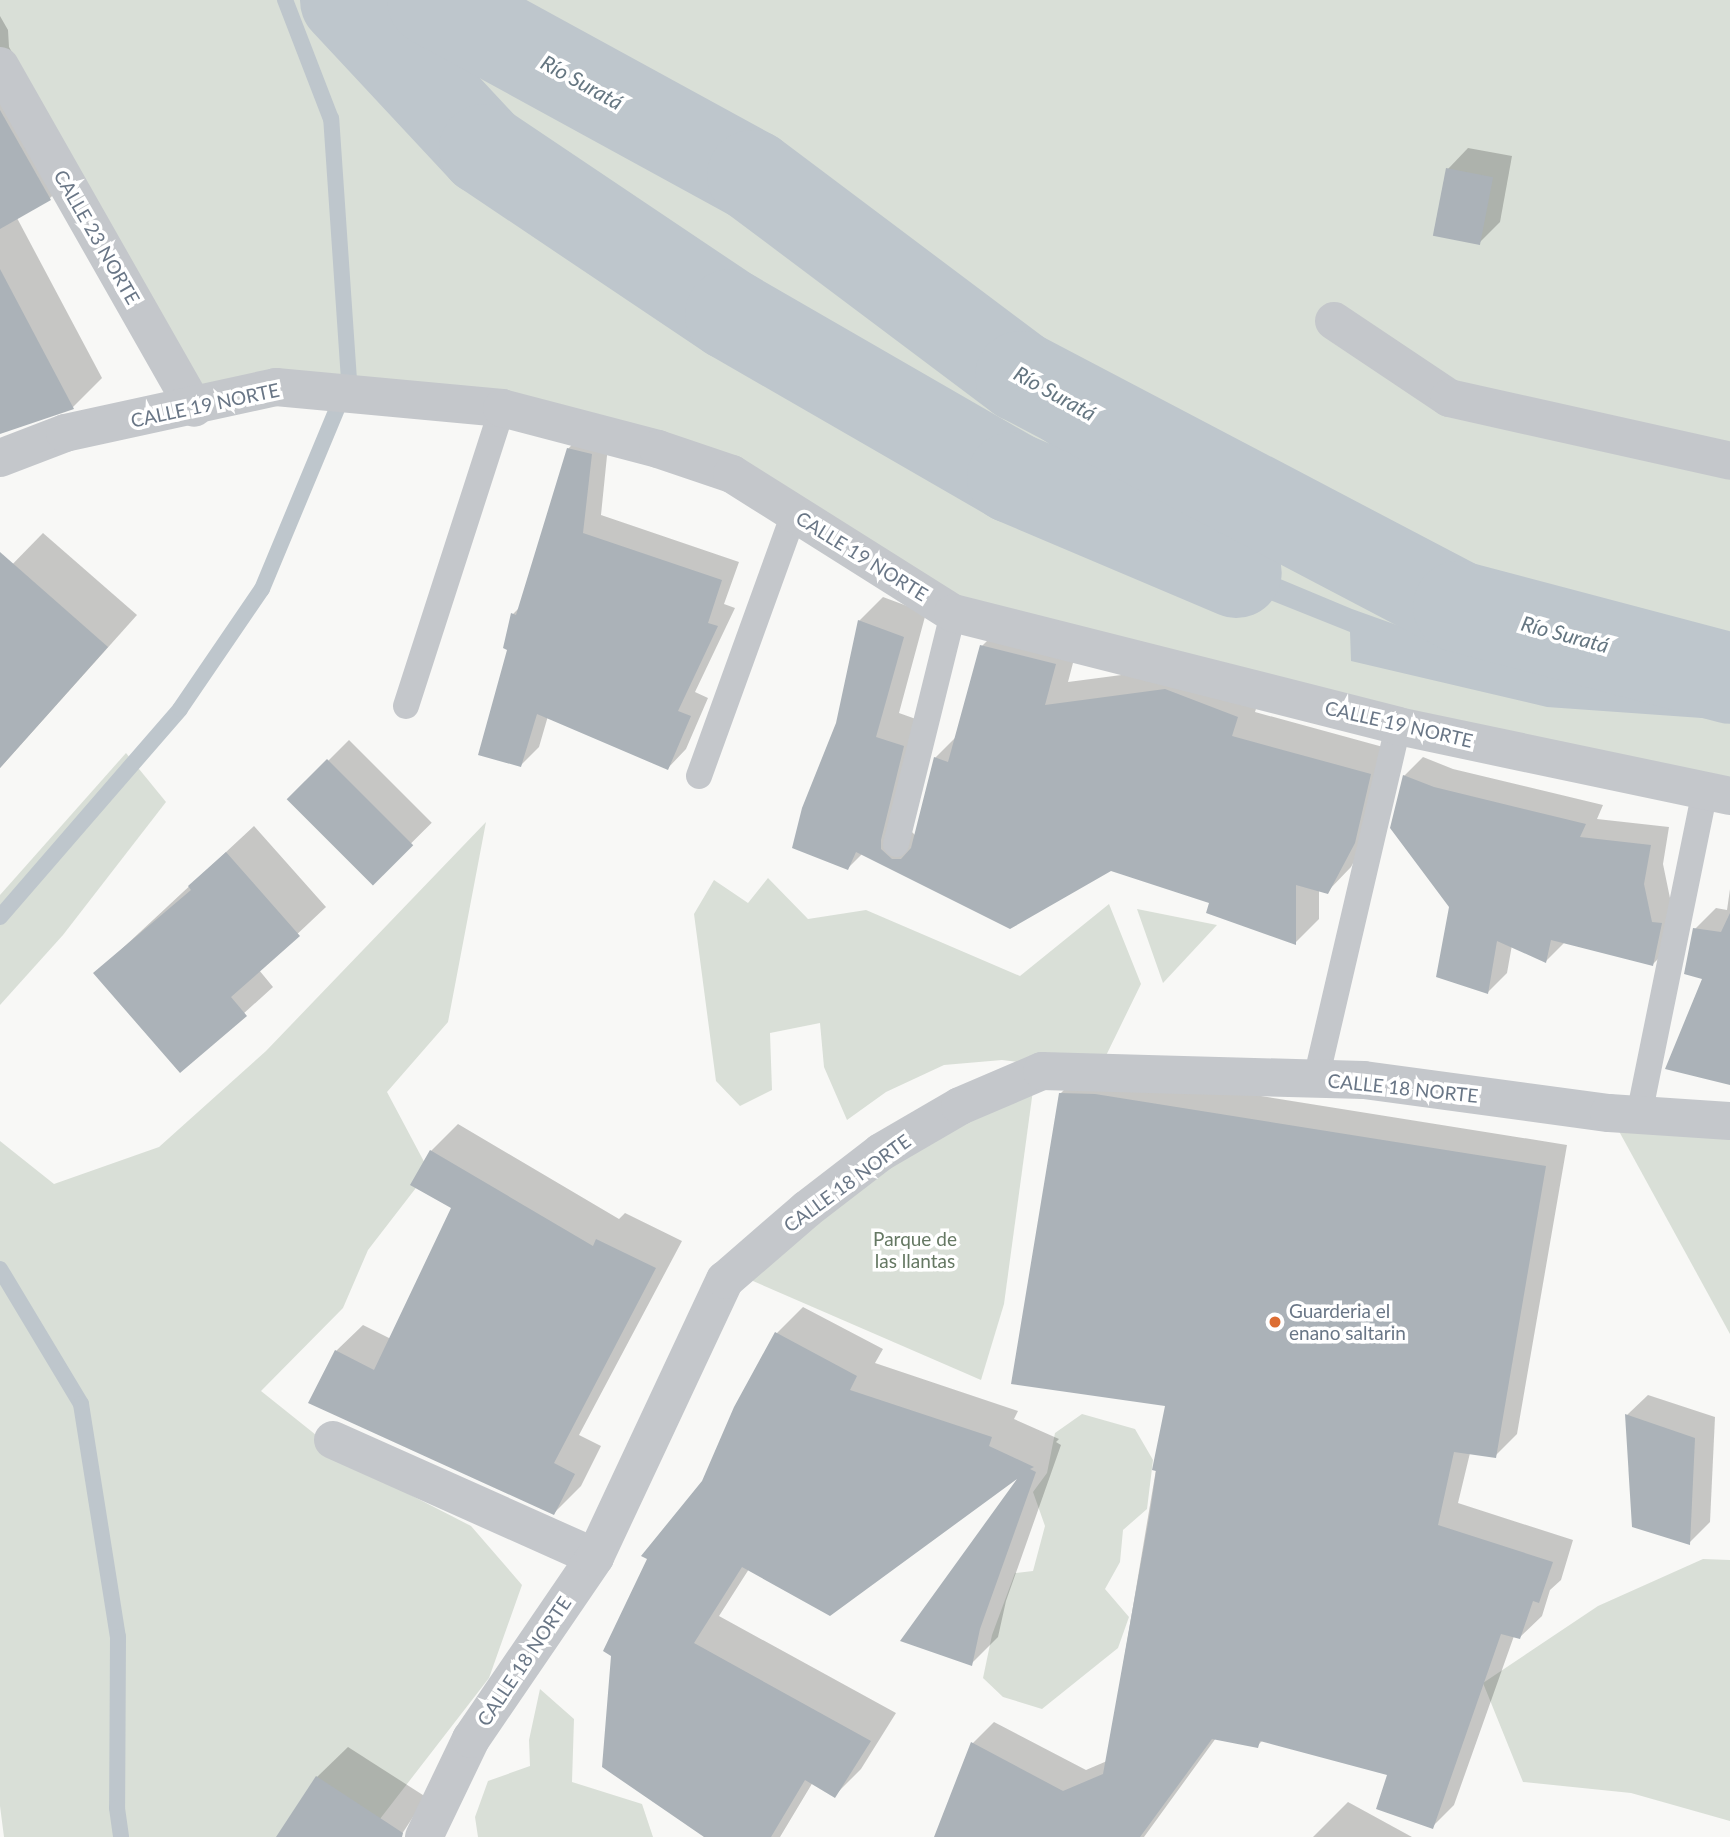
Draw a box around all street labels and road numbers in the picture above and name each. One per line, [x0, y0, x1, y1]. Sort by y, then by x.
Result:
street label: CALLE 23 NORTE [49, 166, 145, 308]
street label: CALLE 19 NORTE [129, 378, 281, 432]
street label: CALLE 19 NORTE [792, 506, 932, 606]
street label: CALLE 19 NORTE [1323, 696, 1475, 752]
street label: CALLE 18 NORTE [1327, 1069, 1479, 1107]
street label: CALLE 18 NORTE [779, 1129, 915, 1237]
street label: CALLE 18 NORTE [472, 1592, 576, 1730]

